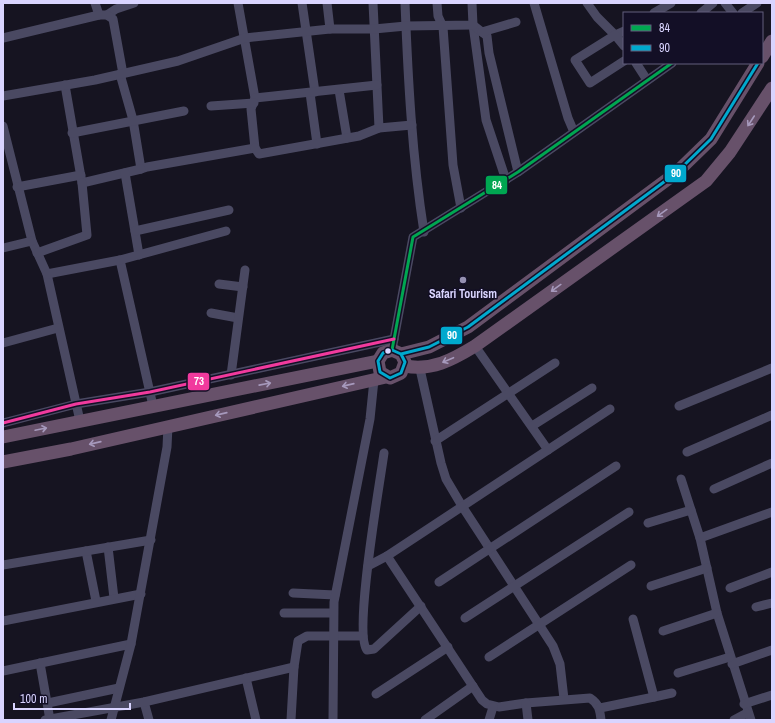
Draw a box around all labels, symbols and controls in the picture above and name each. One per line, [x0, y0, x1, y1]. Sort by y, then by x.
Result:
legend [623, 12, 763, 64]
text: 84 [659, 20, 670, 36]
text: 90 [659, 40, 670, 56]
one-way arrow [747, 115, 755, 126]
line badge: 90 [664, 164, 687, 183]
text: 90 [671, 166, 681, 180]
line badge: 84 [485, 175, 508, 195]
text: 84 [492, 178, 502, 192]
one-way arrow [656, 209, 667, 217]
marker: Safari Tourism [458, 275, 468, 285]
one-way arrow [551, 284, 562, 292]
place label: Safari Tourism [429, 286, 497, 302]
line badge: 90 [440, 326, 463, 345]
text: 90 [447, 328, 457, 342]
unlabelled marker [383, 346, 393, 356]
one-way arrow [442, 357, 454, 365]
line badge: 73 [187, 372, 210, 391]
text: 73 [194, 374, 204, 388]
one-way arrow [258, 379, 271, 387]
one-way arrow [342, 382, 355, 390]
one-way arrow [215, 411, 228, 419]
one-way arrow [34, 424, 47, 432]
one-way arrow [89, 440, 102, 448]
scale bar [14, 685, 130, 711]
text: 100 m [20, 691, 47, 707]

